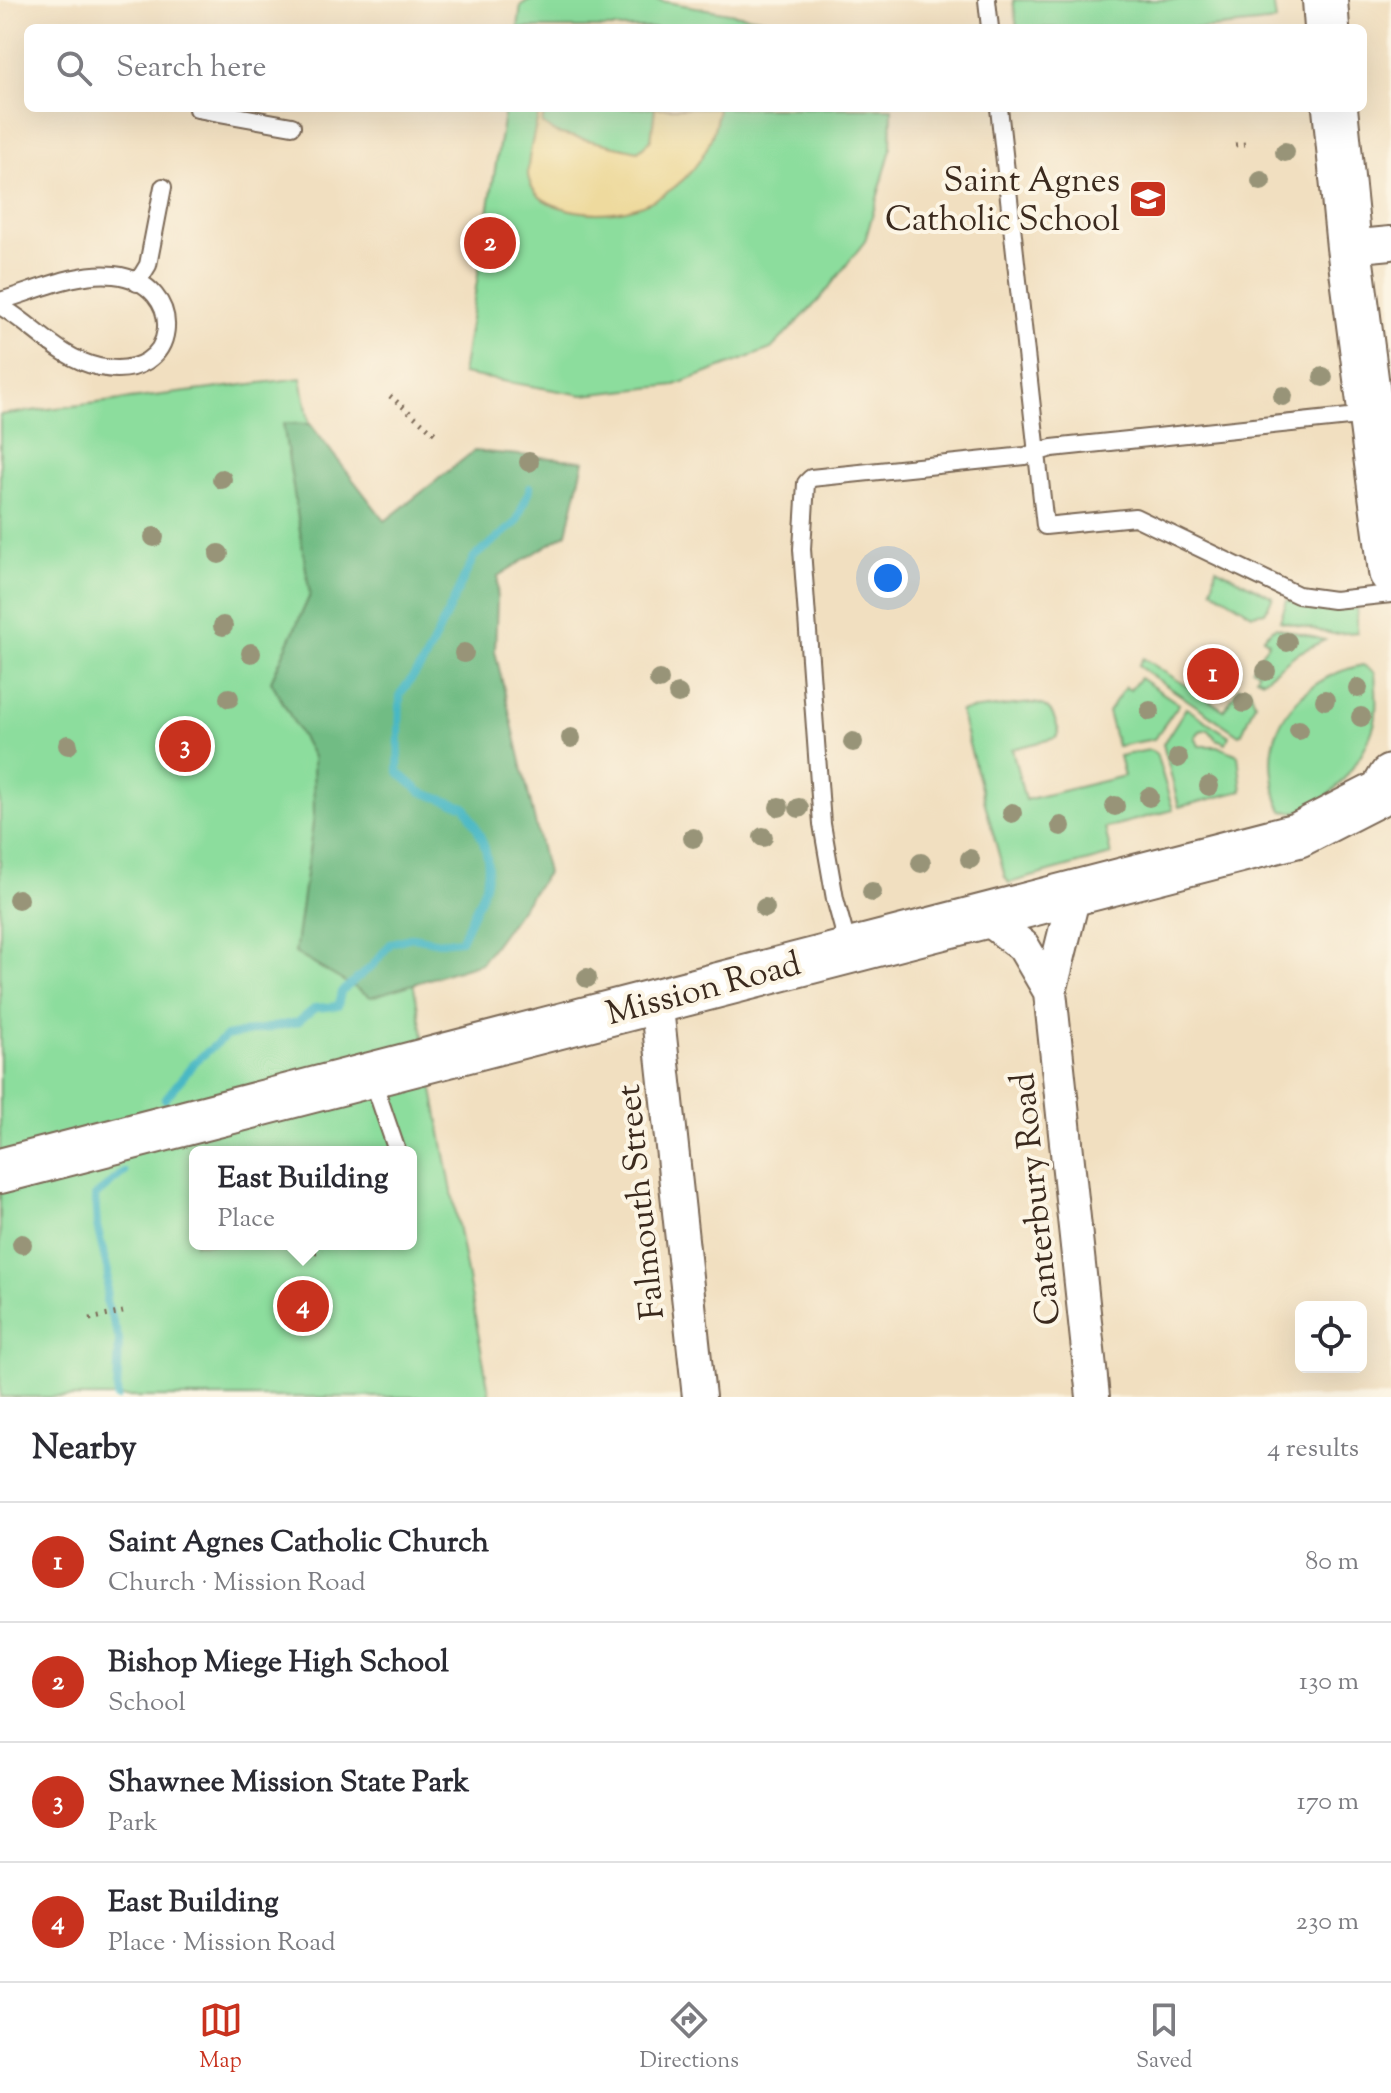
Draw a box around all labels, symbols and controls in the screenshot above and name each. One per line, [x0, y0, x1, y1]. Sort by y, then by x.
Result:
search box [24, 24, 1367, 112]
icon: search [52, 46, 96, 90]
text: Search here [116, 47, 266, 90]
place label: Saint Agnes Catholic School [885, 158, 1120, 246]
school or university icon: Saint Agnes Catholic School [1127, 178, 1169, 220]
pin: 2 [464, 213, 516, 273]
your location [868, 558, 908, 598]
pin: 1 [1187, 644, 1239, 704]
pin: 3 [159, 716, 211, 776]
street label: Mission Road [601, 941, 807, 1040]
street label: Canterbury Road [1000, 1070, 1075, 1327]
street label: Falmouth Street [606, 1081, 679, 1322]
popup [189, 1146, 417, 1250]
text: East Building [218, 1158, 388, 1201]
text: Place [218, 1201, 275, 1238]
pin: 4 [277, 1276, 329, 1336]
map controls [1295, 1301, 1367, 1373]
button: locate [1295, 1301, 1367, 1373]
text: Nearby [32, 1425, 137, 1474]
text: 4 results [1267, 1431, 1359, 1468]
text: Saint Agnes Catholic Church [108, 1522, 489, 1565]
text: 1 [54, 1544, 62, 1581]
text: 80 m [1305, 1544, 1359, 1581]
text: Church · Mission Road [108, 1565, 366, 1602]
text: Bishop Miege High School [108, 1642, 449, 1685]
text: 2 [52, 1664, 64, 1701]
text: 130 m [1299, 1664, 1359, 1701]
text: School [108, 1685, 186, 1722]
text: Shawnee Mission State Park [108, 1762, 469, 1805]
text: 3 [53, 1784, 63, 1821]
text: 170 m [1297, 1784, 1359, 1821]
text: Park [108, 1805, 158, 1842]
text: East Building [108, 1882, 279, 1925]
text: 4 [51, 1904, 65, 1941]
text: 230 m [1296, 1904, 1359, 1941]
text: Place · Mission Road [108, 1925, 336, 1962]
tab: Map [199, 1998, 243, 2078]
tab: Directions [640, 1998, 739, 2078]
tab: Saved [1136, 1998, 1192, 2078]

